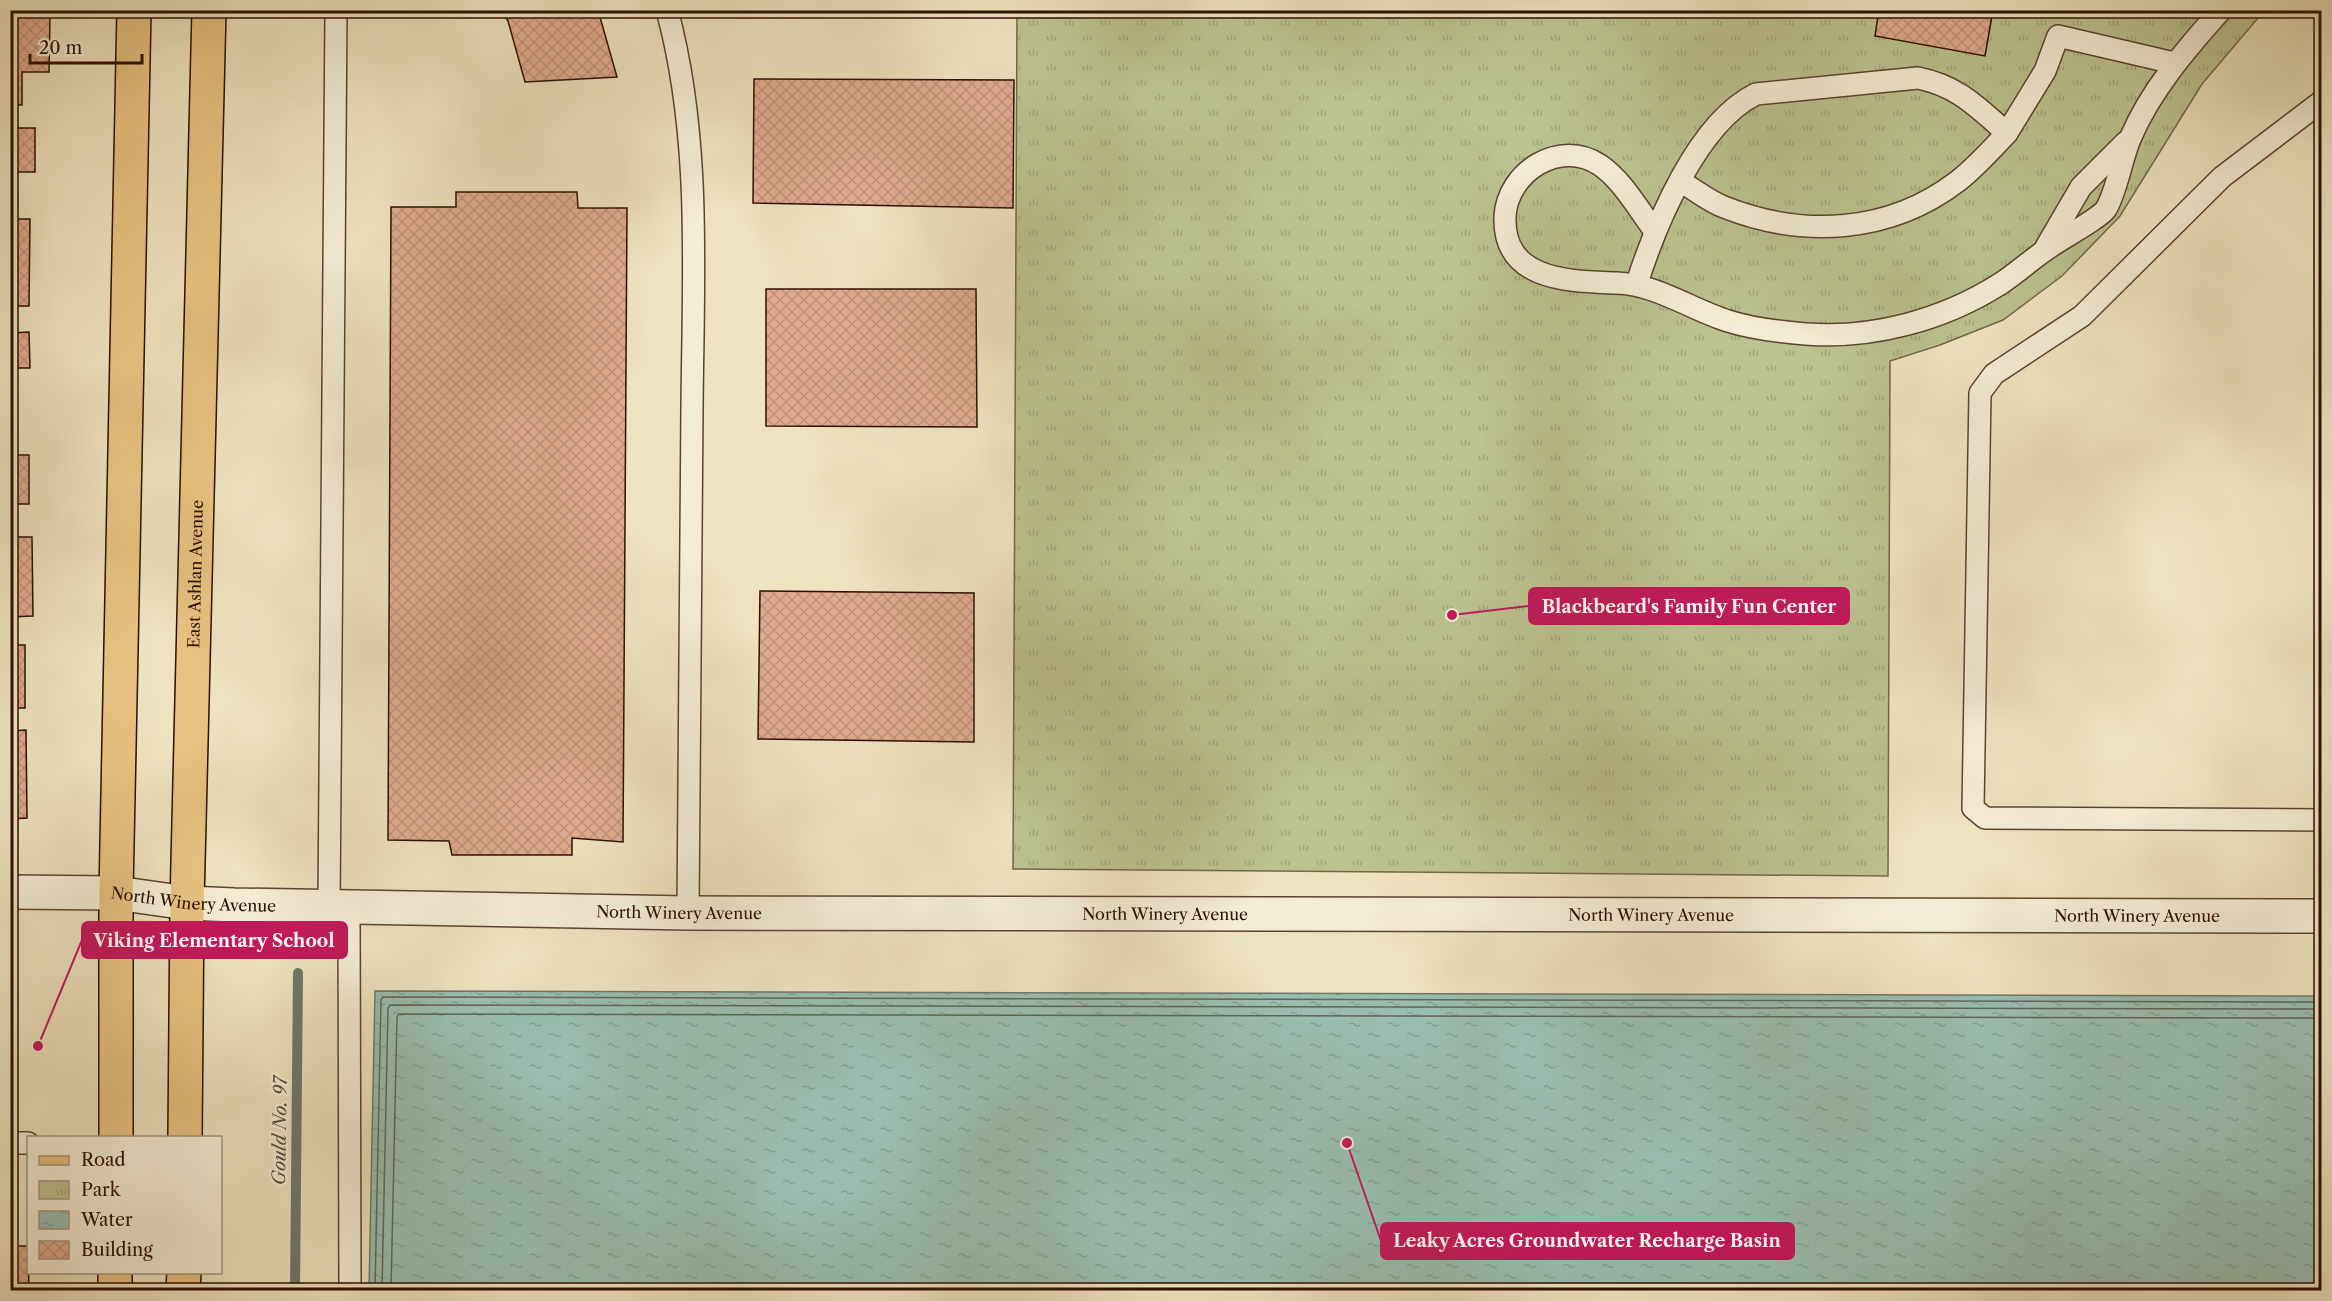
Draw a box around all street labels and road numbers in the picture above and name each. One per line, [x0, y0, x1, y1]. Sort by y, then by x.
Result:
street label: East Ashlan Avenue [183, 500, 207, 648]
street label: North Winery Avenue [110, 882, 276, 916]
street label: North Winery Avenue [596, 901, 762, 923]
street label: North Winery Avenue [1082, 904, 1248, 924]
street label: North Winery Avenue [1568, 905, 1734, 925]
street label: North Winery Avenue [2054, 906, 2220, 926]

